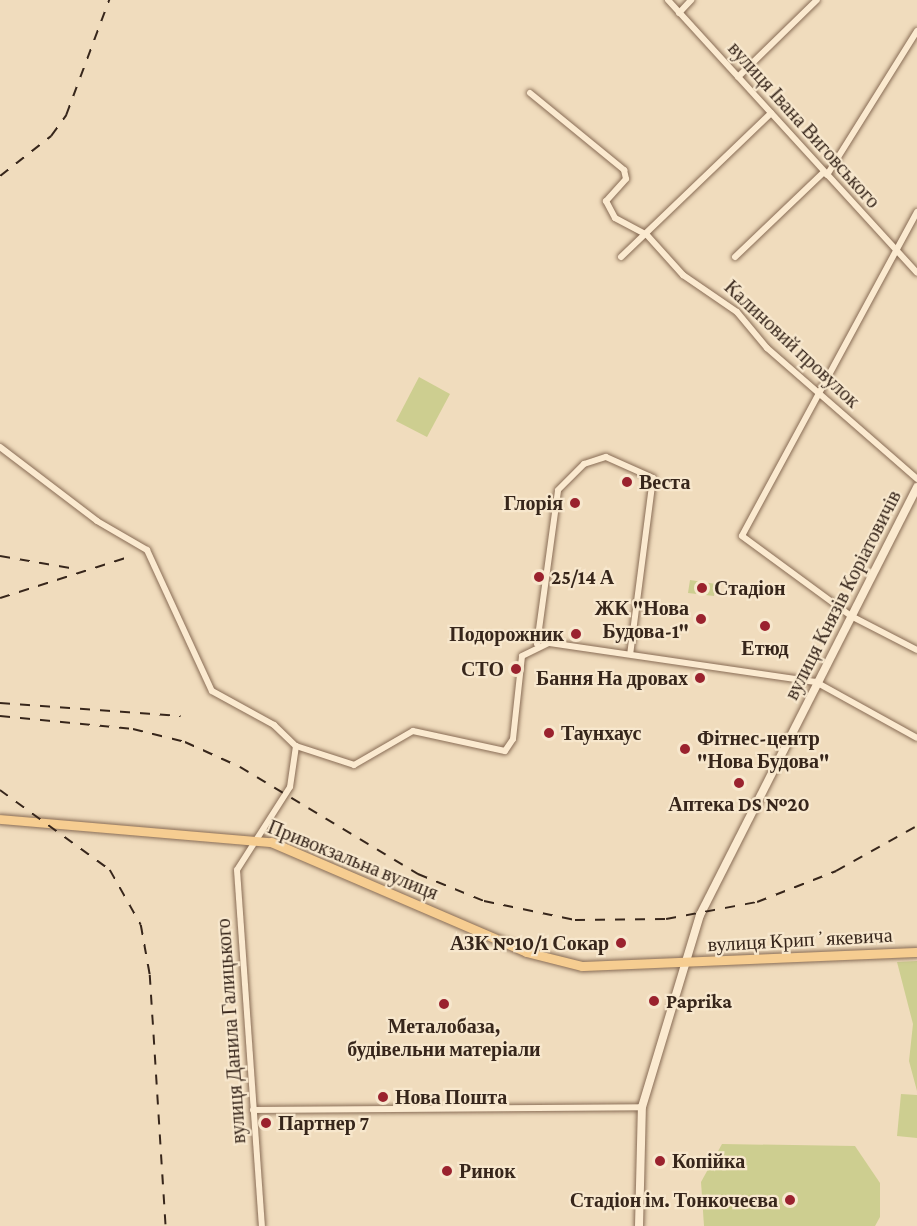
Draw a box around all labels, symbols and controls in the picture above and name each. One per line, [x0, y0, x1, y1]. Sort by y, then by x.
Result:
street label: вулиця Івана Виговського [723, 37, 885, 213]
street label: Калиновий провулок [719, 275, 865, 413]
place label: Веста [639, 470, 690, 494]
marker: Веста [620, 475, 634, 489]
street label: вулиця Князів Коріатовичів [780, 486, 906, 704]
place label: Глорія [504, 491, 563, 515]
marker: Глорія [568, 496, 582, 510]
place label: 25/14 А [551, 565, 614, 589]
marker: 25/14 А [532, 570, 546, 584]
place label: Стадіон [714, 576, 785, 600]
marker: Стадіон [695, 581, 709, 595]
place label: ЖК "Нова Будова-1" [595, 596, 689, 643]
marker: ЖК "Нова Будова-1" [694, 612, 708, 626]
marker: Етюд [758, 619, 772, 633]
place label: Подорожник [449, 622, 564, 646]
marker: Подорожник [569, 627, 583, 641]
place label: Етюд [741, 636, 789, 660]
place label: СТО [461, 657, 504, 681]
marker: СТО [509, 662, 523, 676]
place label: Бання На дровах [536, 666, 688, 690]
marker: Бання На дровах [693, 671, 707, 685]
place label: Таунхаус [561, 721, 641, 745]
marker: Таунхаус [542, 726, 556, 740]
place label: Фітнес-центр "Нова Будова" [697, 726, 829, 773]
marker: Фітнес-центр "Нова Будова" [678, 742, 692, 756]
marker: Аптека DS №20 [732, 776, 746, 790]
place label: Аптека DS №20 [668, 792, 810, 816]
street label: Привокзальна вулиця [264, 815, 442, 905]
street label: вулиця Данила Галицького [211, 918, 251, 1144]
street label: вулиця Крипʼякевича [707, 923, 893, 957]
place label: АЗК №10/1 Сокар [449, 931, 609, 955]
marker: АЗК №10/1 Сокар [614, 936, 628, 950]
place label: Paprika [666, 989, 732, 1013]
marker: Paprika [647, 994, 661, 1008]
marker: Металобаза, будівельни матеріали [437, 997, 451, 1011]
place label: Металобаза, будівельни матеріали [347, 1014, 541, 1061]
place label: Нова Пошта [395, 1085, 507, 1109]
marker: Нова Пошта [376, 1090, 390, 1104]
place label: Партнер 7 [278, 1111, 369, 1135]
marker: Партнер 7 [259, 1116, 273, 1130]
place label: Копійка [672, 1149, 745, 1173]
marker: Копійка [653, 1154, 667, 1168]
place label: Ринок [459, 1159, 516, 1183]
marker: Ринок [440, 1164, 454, 1178]
place label: Стадіон ім. Тонкочеєва [570, 1188, 778, 1212]
marker: Стадіон ім. Тонкочеєва [783, 1193, 797, 1207]

